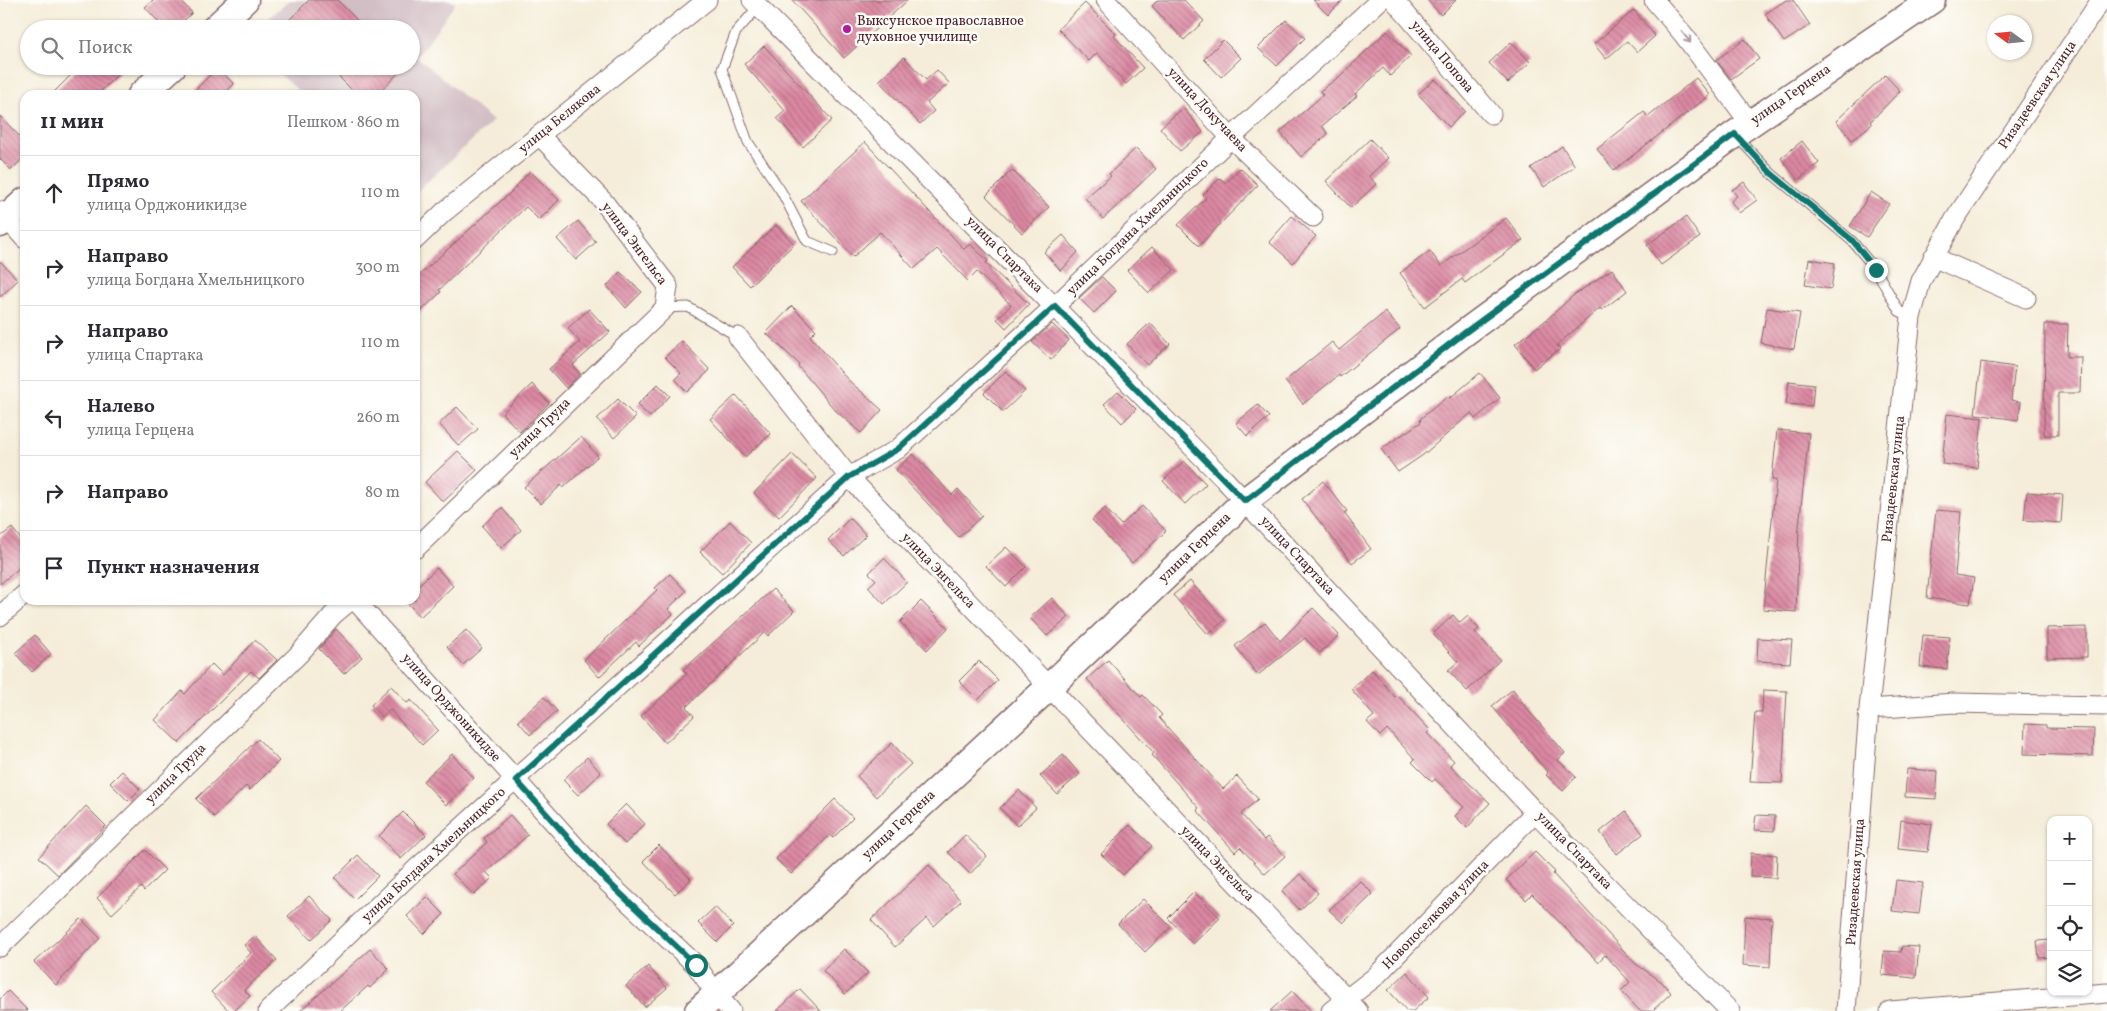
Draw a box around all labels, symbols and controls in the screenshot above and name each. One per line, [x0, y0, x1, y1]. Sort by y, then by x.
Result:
place label: Выксунское православное духовное училище [857, 12, 1024, 47]
north arrow [1987, 15, 2032, 60]
street label: улица Попова [1406, 17, 1478, 97]
search box [20, 20, 420, 75]
marker: Выксунское православное духовное училище [841, 23, 853, 35]
one-way arrow [1680, 31, 1691, 44]
icon: search [38, 34, 66, 62]
text: Поиск [78, 35, 132, 61]
street label: Ризадеевская улица [1995, 37, 2081, 153]
street label: улица Герцена [1747, 60, 1835, 130]
street label: улица Докучаева [1163, 63, 1251, 157]
street label: улица Белякова [515, 80, 605, 158]
text: 11 мин [40, 108, 104, 137]
text: Пешком · 860 m [287, 112, 400, 134]
street label: улица Богдана Хмельницкого [1063, 154, 1213, 300]
text: Прямо [87, 169, 149, 195]
icon: ahead [40, 179, 68, 207]
text: 110 m [361, 182, 400, 204]
text: улица Орджоникидзе [87, 195, 247, 217]
street label: улица Энгельса [597, 199, 671, 289]
street label: улица Спартака [961, 212, 1047, 298]
text: Направо [87, 244, 169, 270]
icon: right [40, 254, 68, 282]
text: 300 m [355, 257, 400, 279]
route end [1865, 259, 1888, 282]
text: улица Богдана Хмельницкого [87, 270, 305, 292]
text: Направо [87, 319, 169, 345]
icon: right [40, 329, 68, 357]
text: 110 m [361, 332, 400, 354]
text: улица Спартака [87, 345, 204, 367]
text: Налево [87, 394, 155, 420]
street label: улица Труда [505, 394, 575, 462]
icon: left [40, 404, 68, 432]
text: 260 m [356, 407, 400, 429]
street label: Ризадеевская улица [1878, 415, 1910, 543]
text: улица Герцена [87, 420, 195, 442]
icon: right [40, 479, 68, 507]
text: Направо [87, 480, 169, 506]
text: 80 m [365, 482, 400, 504]
street label: улица Герцена [1155, 508, 1235, 588]
street label: улица Спартака [1255, 512, 1339, 600]
street label: улица Энгельса [897, 529, 979, 613]
icon: arrive [40, 554, 68, 582]
text: Пункт назначения [87, 555, 260, 581]
street label: улица Орджоникидзе [397, 650, 505, 767]
street label: улица Труда [141, 739, 211, 809]
street label: улица Богдана Хмельницкого [358, 783, 510, 927]
street label: улица Герцена [858, 786, 940, 864]
street label: улица Спартака [1532, 808, 1616, 894]
map controls [2047, 816, 2092, 996]
button: + [2047, 816, 2092, 861]
street label: Ризадеевская улица [1842, 818, 1870, 946]
street label: улица Энгельса [1176, 822, 1258, 906]
street label: Новопоселковая улица [1378, 856, 1494, 974]
button: − [2047, 861, 2092, 906]
button: locate [2047, 906, 2092, 951]
button: layers [2047, 951, 2092, 996]
route start [685, 954, 708, 977]

